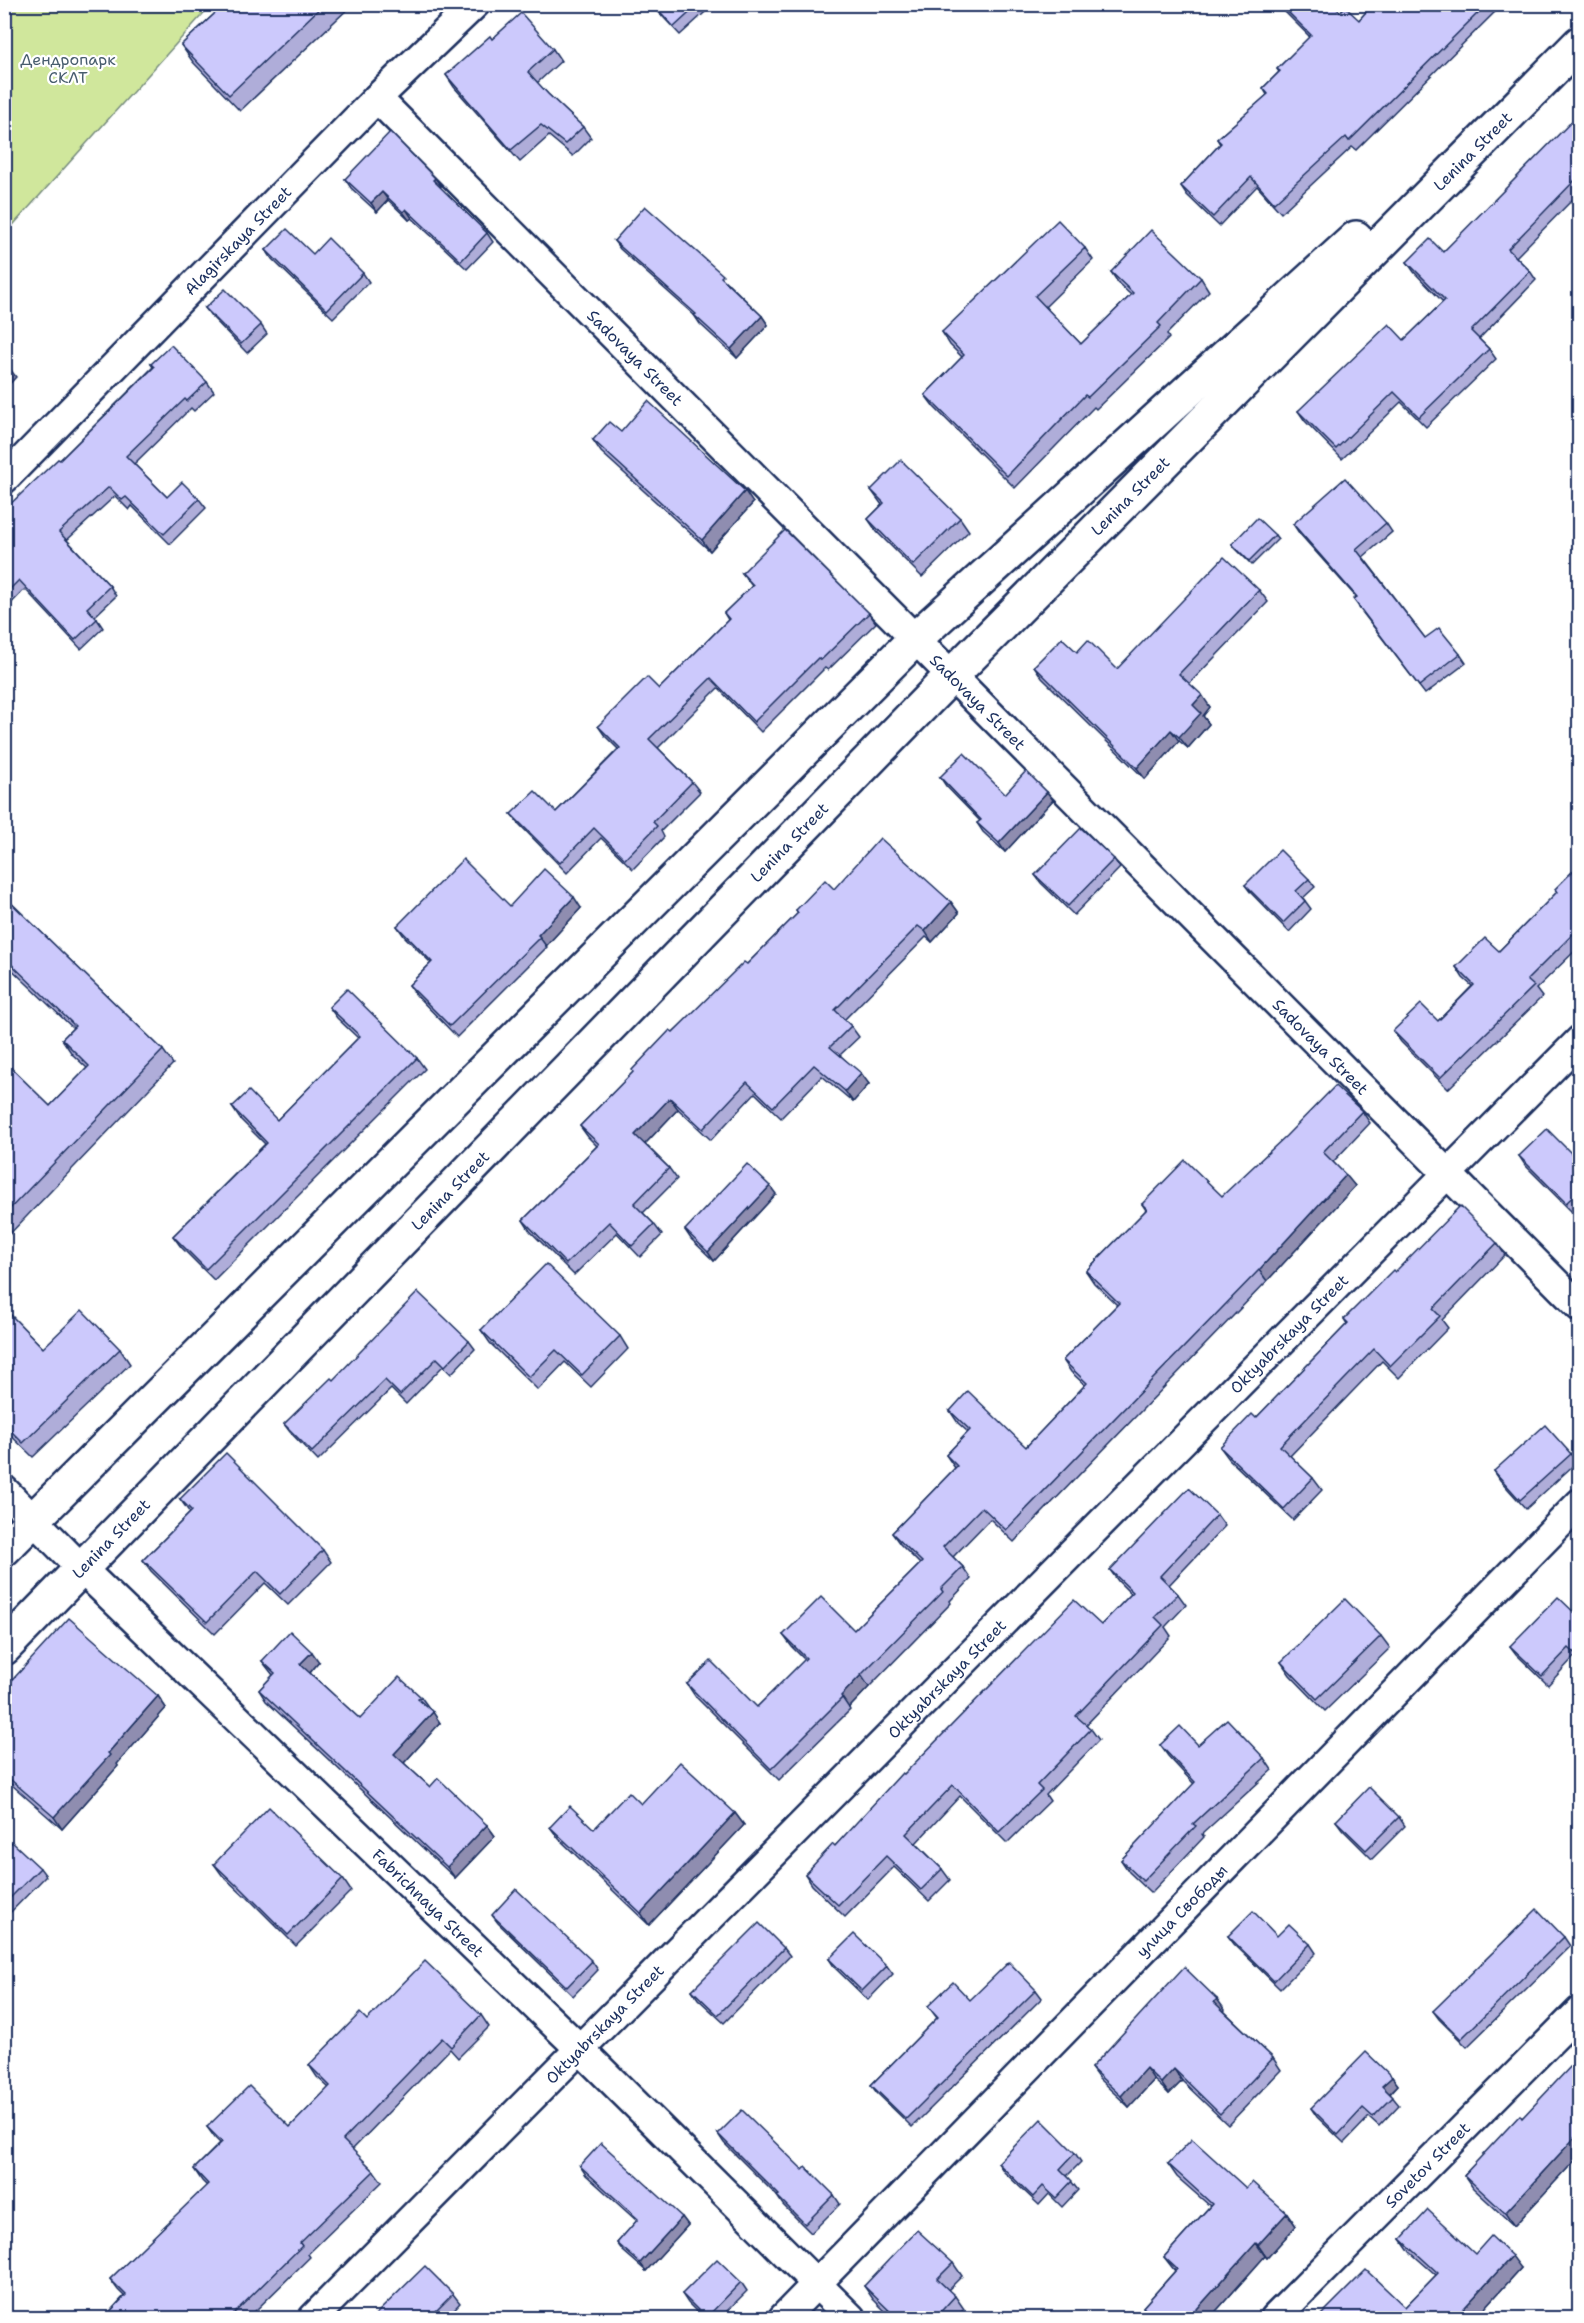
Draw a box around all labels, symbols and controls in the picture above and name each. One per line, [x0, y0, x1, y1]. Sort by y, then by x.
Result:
park label: Дендропарк СКЛТ [20, 49, 116, 88]
street label: Lenina Street [1429, 107, 1517, 195]
street label: Alagirskaya Street [180, 181, 296, 299]
street label: Sadovaya Street [583, 305, 688, 410]
street label: Lenina Street [1086, 452, 1174, 540]
street label: Sadovaya Street [926, 649, 1030, 755]
street label: Lenina Street [745, 798, 833, 887]
street label: Sadovaya Street [1268, 994, 1373, 1099]
street label: Lenina Street [406, 1146, 494, 1235]
street label: Oktyabrskaya Street [1225, 1270, 1353, 1398]
street label: Lenina Street [67, 1494, 154, 1583]
street label: Oktyabrskaya Street [883, 1615, 1010, 1743]
street label: Fabrichnaya Street [368, 1844, 489, 1961]
street label: улица Свободы [1131, 1860, 1232, 1961]
street label: Oktyabrskaya Street [541, 1960, 668, 2088]
street label: Sovetov Street [1380, 2117, 1474, 2212]

